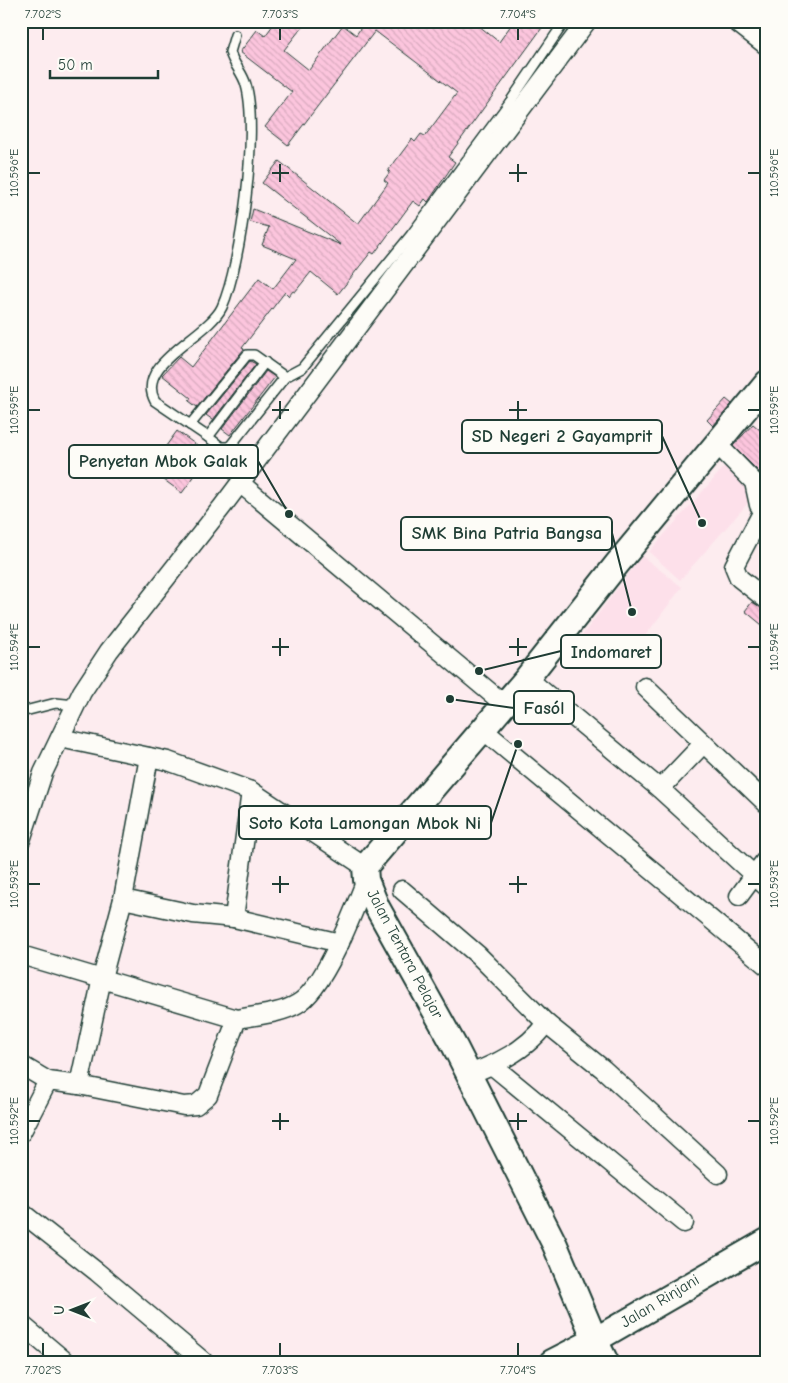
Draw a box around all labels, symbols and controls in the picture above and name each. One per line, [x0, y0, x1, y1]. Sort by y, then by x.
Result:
text: 7.702°S [25, 7, 62, 21]
text: 7.703°S [262, 7, 298, 21]
text: 7.704°S [500, 7, 536, 21]
scale bar [50, 48, 158, 80]
text: 50 m [58, 56, 93, 74]
text: 110.596°E [7, 149, 21, 197]
text: 110.596°E [767, 149, 781, 197]
text: 110.595°E [7, 386, 21, 434]
text: 110.595°E [767, 386, 781, 434]
callout: SD Negeri 2 Gayamprit [462, 420, 662, 453]
text: SD Negeri 2 Gayamprit [472, 426, 653, 447]
callout: Penyetan Mbok Galak [69, 445, 258, 478]
text: Penyetan Mbok Galak [79, 451, 248, 472]
callout: SMK Bina Patria Bangsa [401, 517, 612, 550]
text: SMK Bina Patria Bangsa [412, 523, 602, 544]
text: 110.594°E [7, 623, 21, 671]
text: 110.594°E [767, 623, 781, 671]
callout: Indomaret [561, 635, 661, 668]
text: Indomaret [571, 642, 652, 663]
callout: Fasól [514, 691, 574, 724]
text: Fasól [524, 698, 564, 719]
callout: Soto Kota Lamongan Mbok Ni [239, 806, 491, 839]
text: Soto Kota Lamongan Mbok Ni [249, 813, 481, 834]
text: 110.593°E [7, 860, 21, 908]
text: 110.593°E [767, 860, 781, 908]
street label: Jalan Tentara Pelajar [363, 886, 447, 1022]
text: 110.592°E [7, 1097, 21, 1145]
text: 110.592°E [767, 1097, 781, 1145]
street label: Jalan Rinjani [618, 1271, 702, 1331]
north arrow [48, 1286, 98, 1336]
text: U [51, 1305, 68, 1315]
text: 7.702°S [25, 1363, 62, 1377]
text: 7.703°S [262, 1363, 298, 1377]
text: 7.704°S [500, 1363, 536, 1377]

